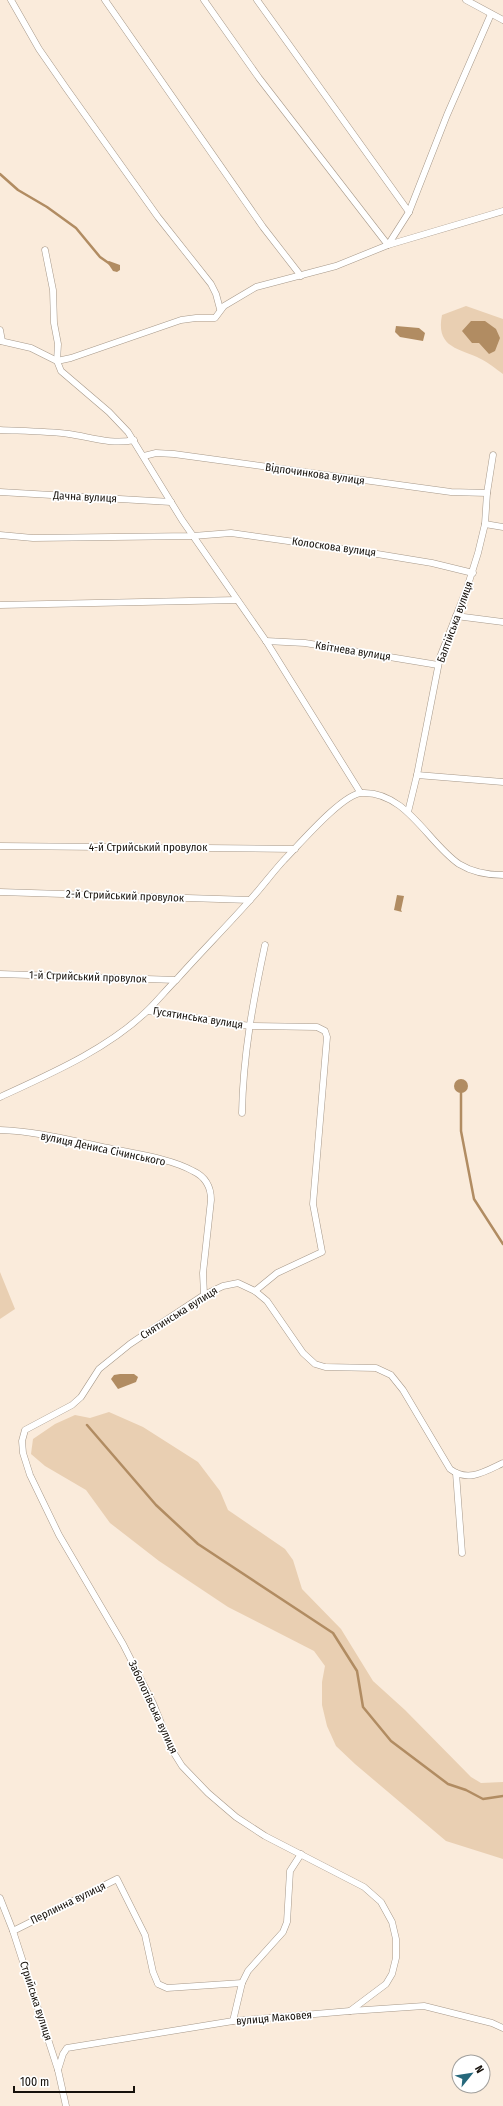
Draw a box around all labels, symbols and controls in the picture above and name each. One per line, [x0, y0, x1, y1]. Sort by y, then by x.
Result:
street label: Відпочинкова вулиця [264, 461, 366, 487]
street label: Дачна вулиця [52, 489, 117, 505]
street label: Колоскова вулиця [291, 535, 377, 559]
street label: Балтійська вулиця [434, 579, 476, 665]
street label: Квітнева вулиця [314, 639, 392, 663]
street label: 4-й Стрийський провулок [89, 841, 208, 854]
street label: 2-й Стрийський провулок [66, 887, 185, 905]
street label: 1-й Стрийський провулок [29, 968, 148, 986]
street label: Гусятинська вулиця [152, 1004, 244, 1032]
street label: вулиця Дениса Січинського [39, 1129, 167, 1169]
street label: Снятинська вулиця [138, 1284, 220, 1342]
street label: Заболотівська вулиця [126, 1658, 180, 1756]
street label: Перлинна вулиця [28, 1879, 108, 1927]
street label: Стрийська вулиця [17, 1960, 55, 2042]
street label: вулиця Маковея [236, 2008, 312, 2028]
north arrow [451, 2054, 491, 2094]
text: N [472, 2063, 487, 2075]
scale bar [14, 2068, 134, 2094]
text: 100 m [20, 2075, 49, 2089]

